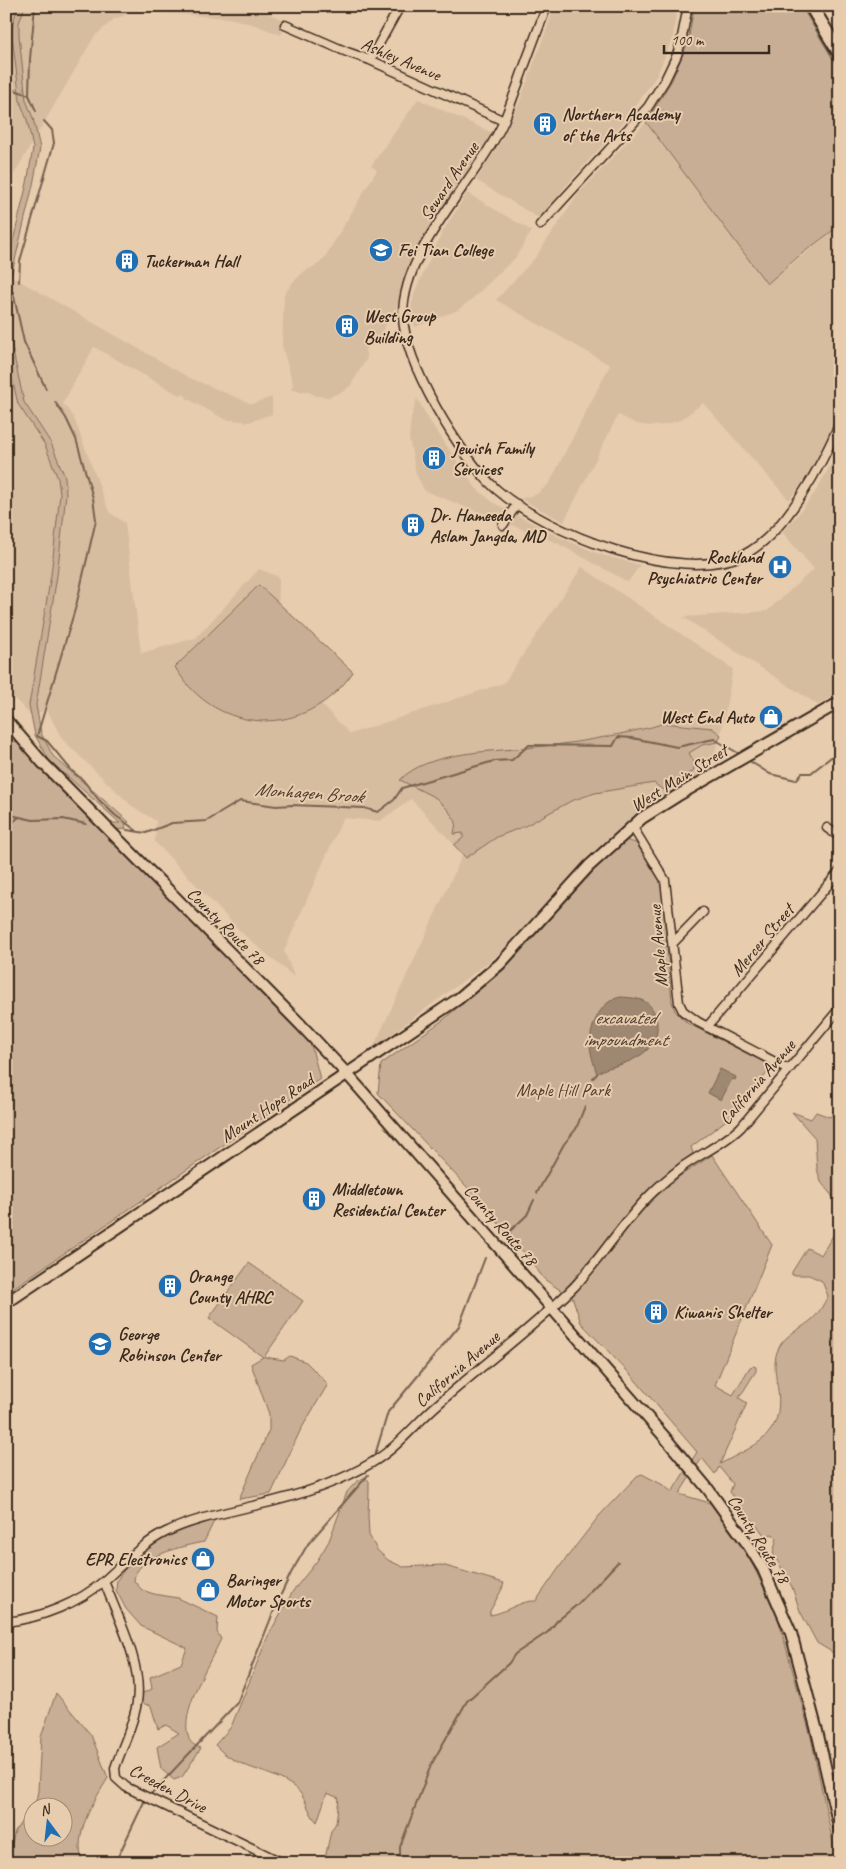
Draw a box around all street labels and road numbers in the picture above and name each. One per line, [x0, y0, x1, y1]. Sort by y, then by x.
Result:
street label: Ashley Avenue [358, 32, 445, 86]
street label: Seward Avenue [415, 137, 484, 224]
street label: West Main Street [627, 738, 734, 816]
street label: County Route 78 [183, 883, 271, 971]
street label: Mercer Street [725, 897, 801, 981]
street label: Maple Avenue [643, 903, 673, 988]
street label: California Avenue [714, 1034, 801, 1129]
street label: Mount Hope Road [216, 1067, 320, 1147]
street label: County Route 78 [460, 1180, 544, 1272]
street label: California Avenue [410, 1325, 505, 1412]
street label: County Route 78 [723, 1490, 796, 1589]
street label: Creeden Drive [126, 1758, 211, 1818]

